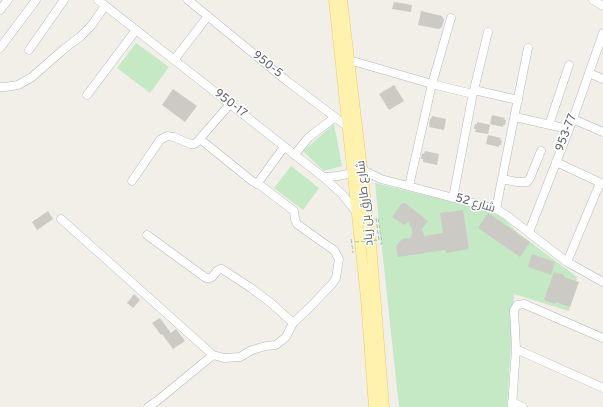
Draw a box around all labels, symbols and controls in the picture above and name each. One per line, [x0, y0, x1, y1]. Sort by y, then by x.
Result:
street label: 950-5 [249, 49, 285, 81]
street label: 950-17 [211, 87, 249, 121]
street label: 953-77 [553, 112, 581, 154]
street label: شارع طارق بن زياد [354, 160, 378, 246]
street label: شارع 52 [453, 191, 497, 217]

